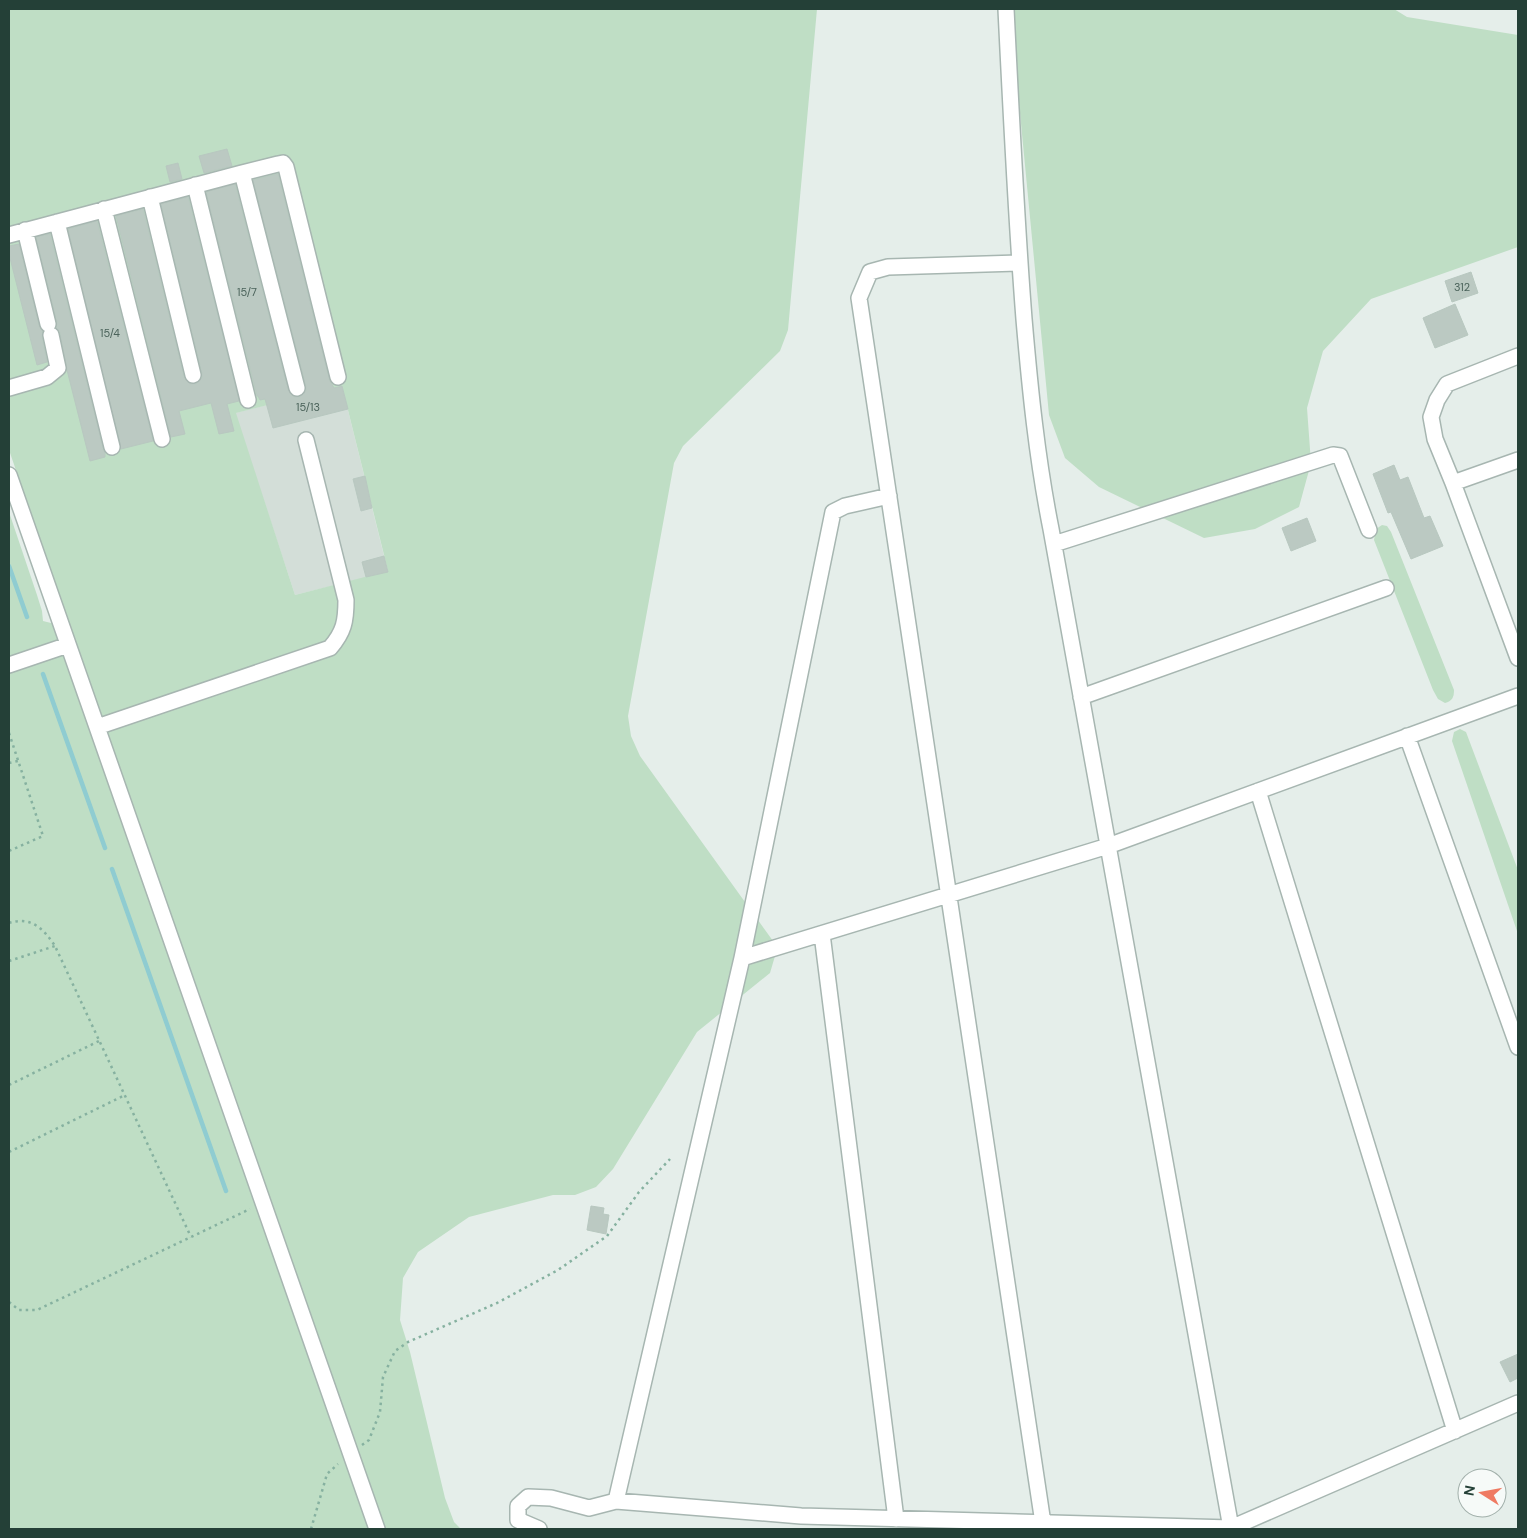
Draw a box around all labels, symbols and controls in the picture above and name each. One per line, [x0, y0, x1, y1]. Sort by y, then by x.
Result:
house number: 312 [1454, 280, 1470, 294]
house number: 15/7 [237, 285, 257, 299]
house number: 15/4 [100, 326, 120, 340]
house number: 15/13 [296, 400, 320, 414]
north arrow [1457, 1468, 1507, 1518]
text: N [1459, 1484, 1479, 1497]

